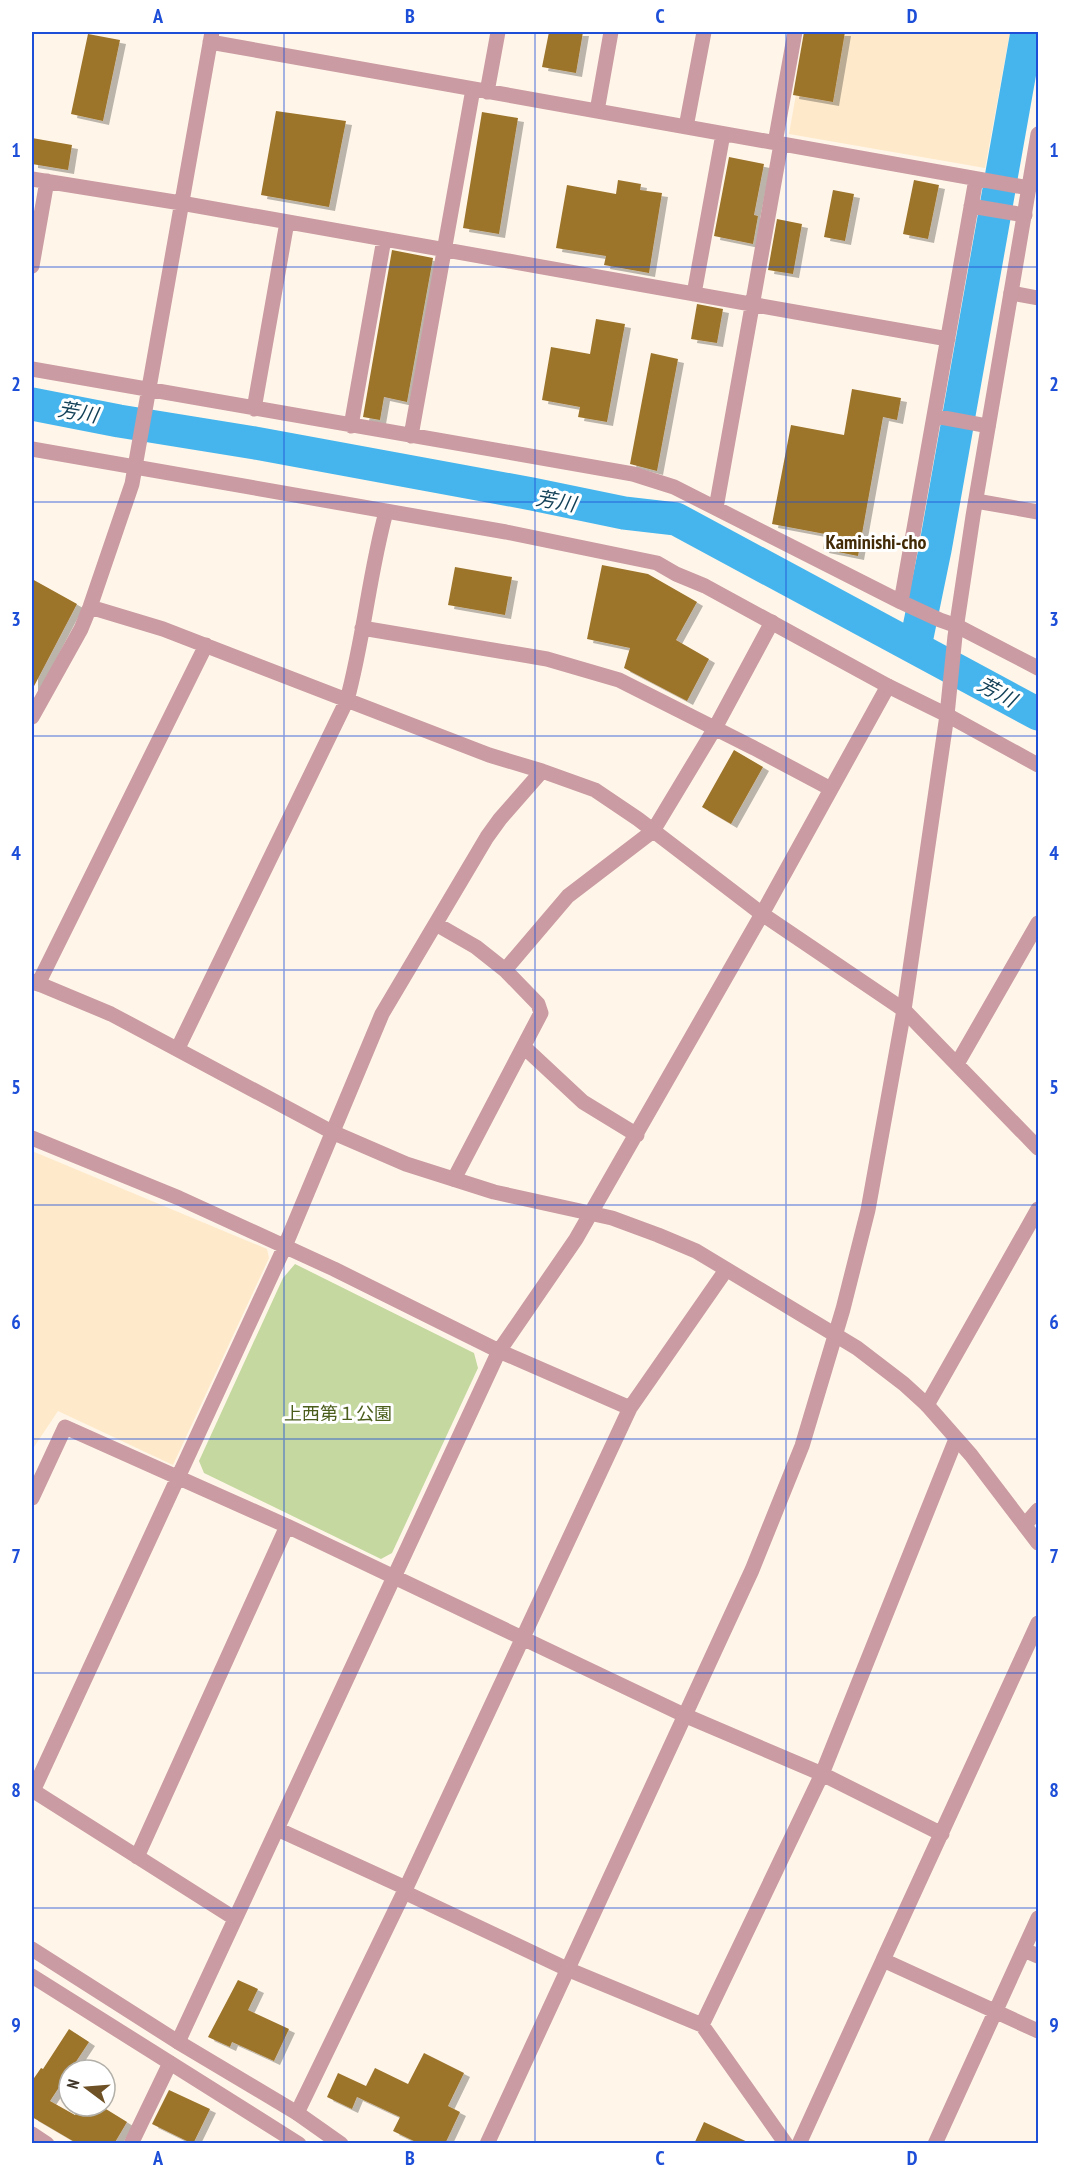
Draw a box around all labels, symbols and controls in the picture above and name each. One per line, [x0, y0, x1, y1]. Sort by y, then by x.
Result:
text: A [152, 3, 164, 29]
text: B [405, 3, 415, 29]
text: C [655, 3, 665, 29]
text: D [907, 3, 918, 29]
text: 1 [11, 137, 21, 163]
text: 1 [1049, 137, 1059, 163]
text: 2 [11, 371, 21, 397]
text: 2 [1049, 371, 1059, 397]
water label: 芳川 [56, 396, 102, 429]
water label: 芳川 [534, 485, 580, 518]
district label: Kaminishi-cho [826, 529, 927, 555]
text: 3 [11, 606, 21, 632]
text: 3 [1049, 606, 1059, 632]
water label: 芳川 [973, 671, 1023, 714]
text: 4 [11, 840, 21, 866]
text: 4 [1049, 840, 1059, 866]
text: 5 [11, 1074, 21, 1100]
text: 5 [1049, 1074, 1059, 1100]
text: 6 [11, 1309, 21, 1335]
text: 6 [1049, 1309, 1059, 1335]
park label: 上西第１公園 [284, 1402, 392, 1425]
text: 7 [11, 1543, 21, 1569]
text: 7 [1049, 1543, 1059, 1569]
text: 8 [11, 1777, 21, 1803]
text: 8 [1049, 1777, 1059, 1803]
text: 9 [11, 2012, 21, 2038]
text: 9 [1049, 2012, 1059, 2038]
north arrow [57, 2058, 117, 2118]
text: N [62, 2077, 83, 2091]
text: A [152, 2145, 164, 2171]
text: B [405, 2145, 415, 2171]
text: C [655, 2145, 665, 2171]
text: D [907, 2145, 918, 2171]

